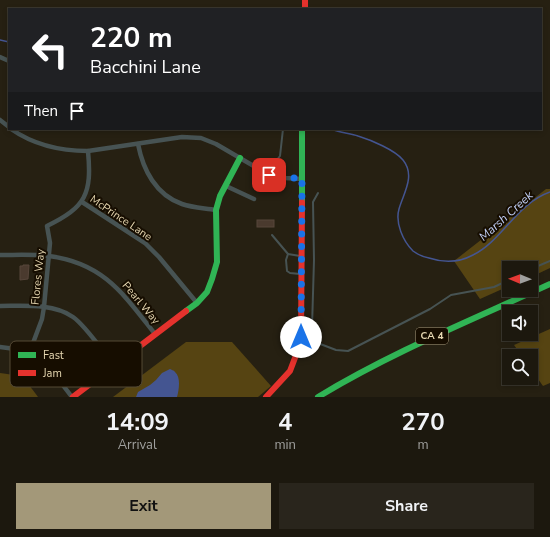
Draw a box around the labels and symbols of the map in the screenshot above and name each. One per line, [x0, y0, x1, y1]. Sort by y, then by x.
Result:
pin [252, 158, 286, 192]
water label: Marsh Creek [476, 187, 537, 245]
street label: McPrince Lane [87, 192, 155, 244]
street label: Flores Way [28, 248, 48, 306]
north arrow [502, 261, 538, 297]
street label: Pearl Way [119, 279, 163, 328]
position arrow [280, 316, 322, 358]
road number: CA 4 [416, 328, 448, 344]
legend [10, 341, 142, 387]
text: Fast [43, 348, 64, 363]
text: Jam [42, 366, 62, 381]

